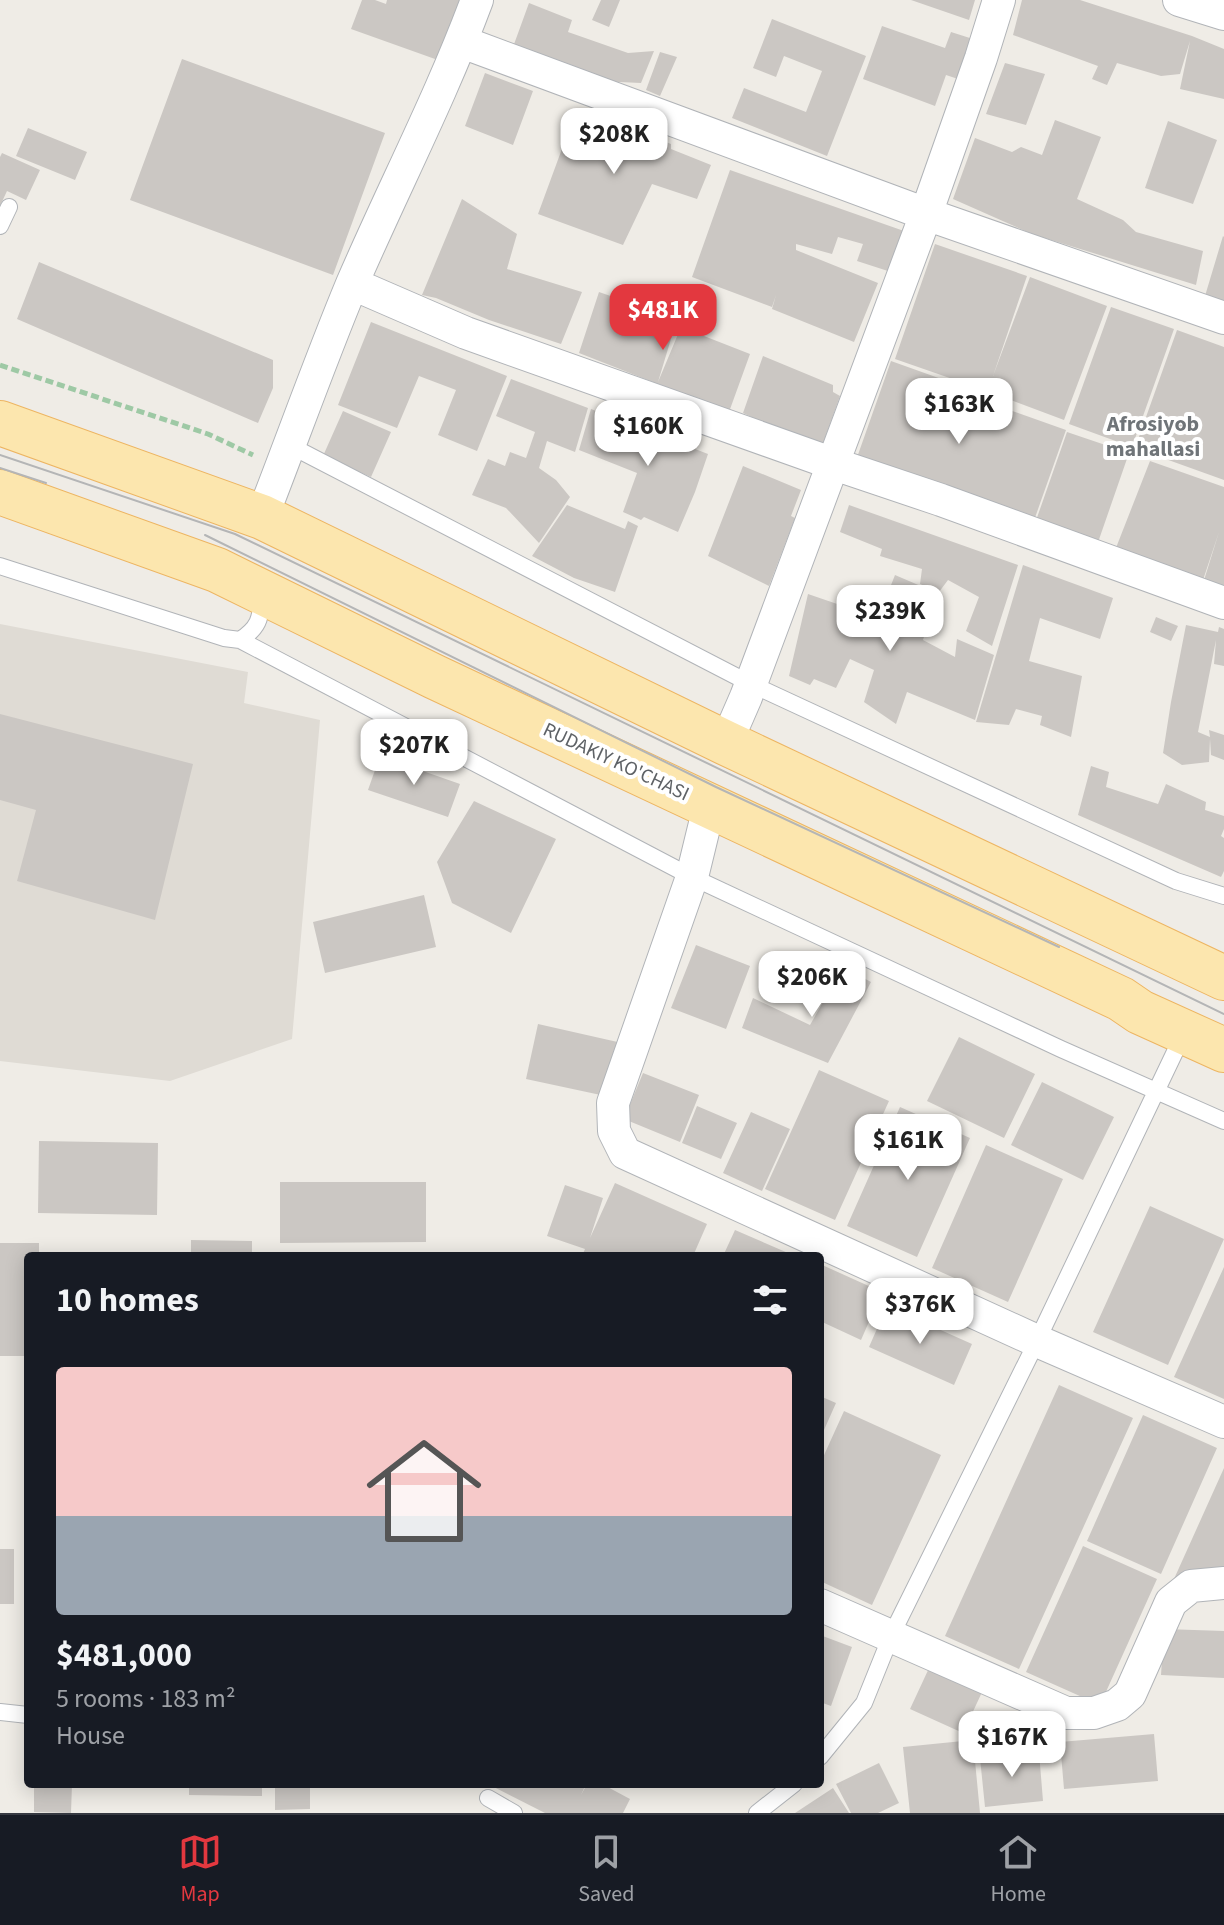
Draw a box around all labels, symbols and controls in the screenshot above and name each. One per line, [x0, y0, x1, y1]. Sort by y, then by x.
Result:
pin: $208K [558, 108, 670, 176]
text: $208K [579, 115, 649, 152]
pin: $481K [607, 284, 719, 352]
text: $481K [628, 291, 698, 328]
pin: $163K [903, 378, 1015, 446]
text: $163K [924, 385, 994, 422]
pin: $160K [592, 400, 704, 468]
text: $160K [613, 407, 683, 444]
district label: Afrosiyob mahallasi [1106, 408, 1200, 465]
pin: $239K [834, 585, 946, 653]
text: $239K [855, 592, 925, 629]
street label: RUDAKIY KO'CHASI [538, 716, 694, 808]
pin: $207K [358, 719, 470, 787]
text: $207K [379, 726, 449, 763]
pin: $206K [756, 951, 868, 1019]
text: $206K [777, 958, 847, 995]
pin: $161K [852, 1114, 964, 1182]
text: $161K [873, 1121, 943, 1158]
text: 10 homes [56, 1276, 199, 1325]
icon: filters [748, 1278, 792, 1322]
pin: $376K [864, 1278, 976, 1346]
text: $376K [885, 1285, 955, 1322]
icon: home [352, 1419, 496, 1563]
text: $481,000 [56, 1631, 192, 1680]
text: 5 rooms · 183 m² [56, 1680, 235, 1717]
pin: $167K [956, 1711, 1068, 1779]
text: House [56, 1717, 125, 1754]
text: $167K [977, 1718, 1047, 1755]
tab: Map [178, 1830, 222, 1910]
tab: Saved [578, 1830, 634, 1910]
tab: Home [991, 1830, 1046, 1910]

